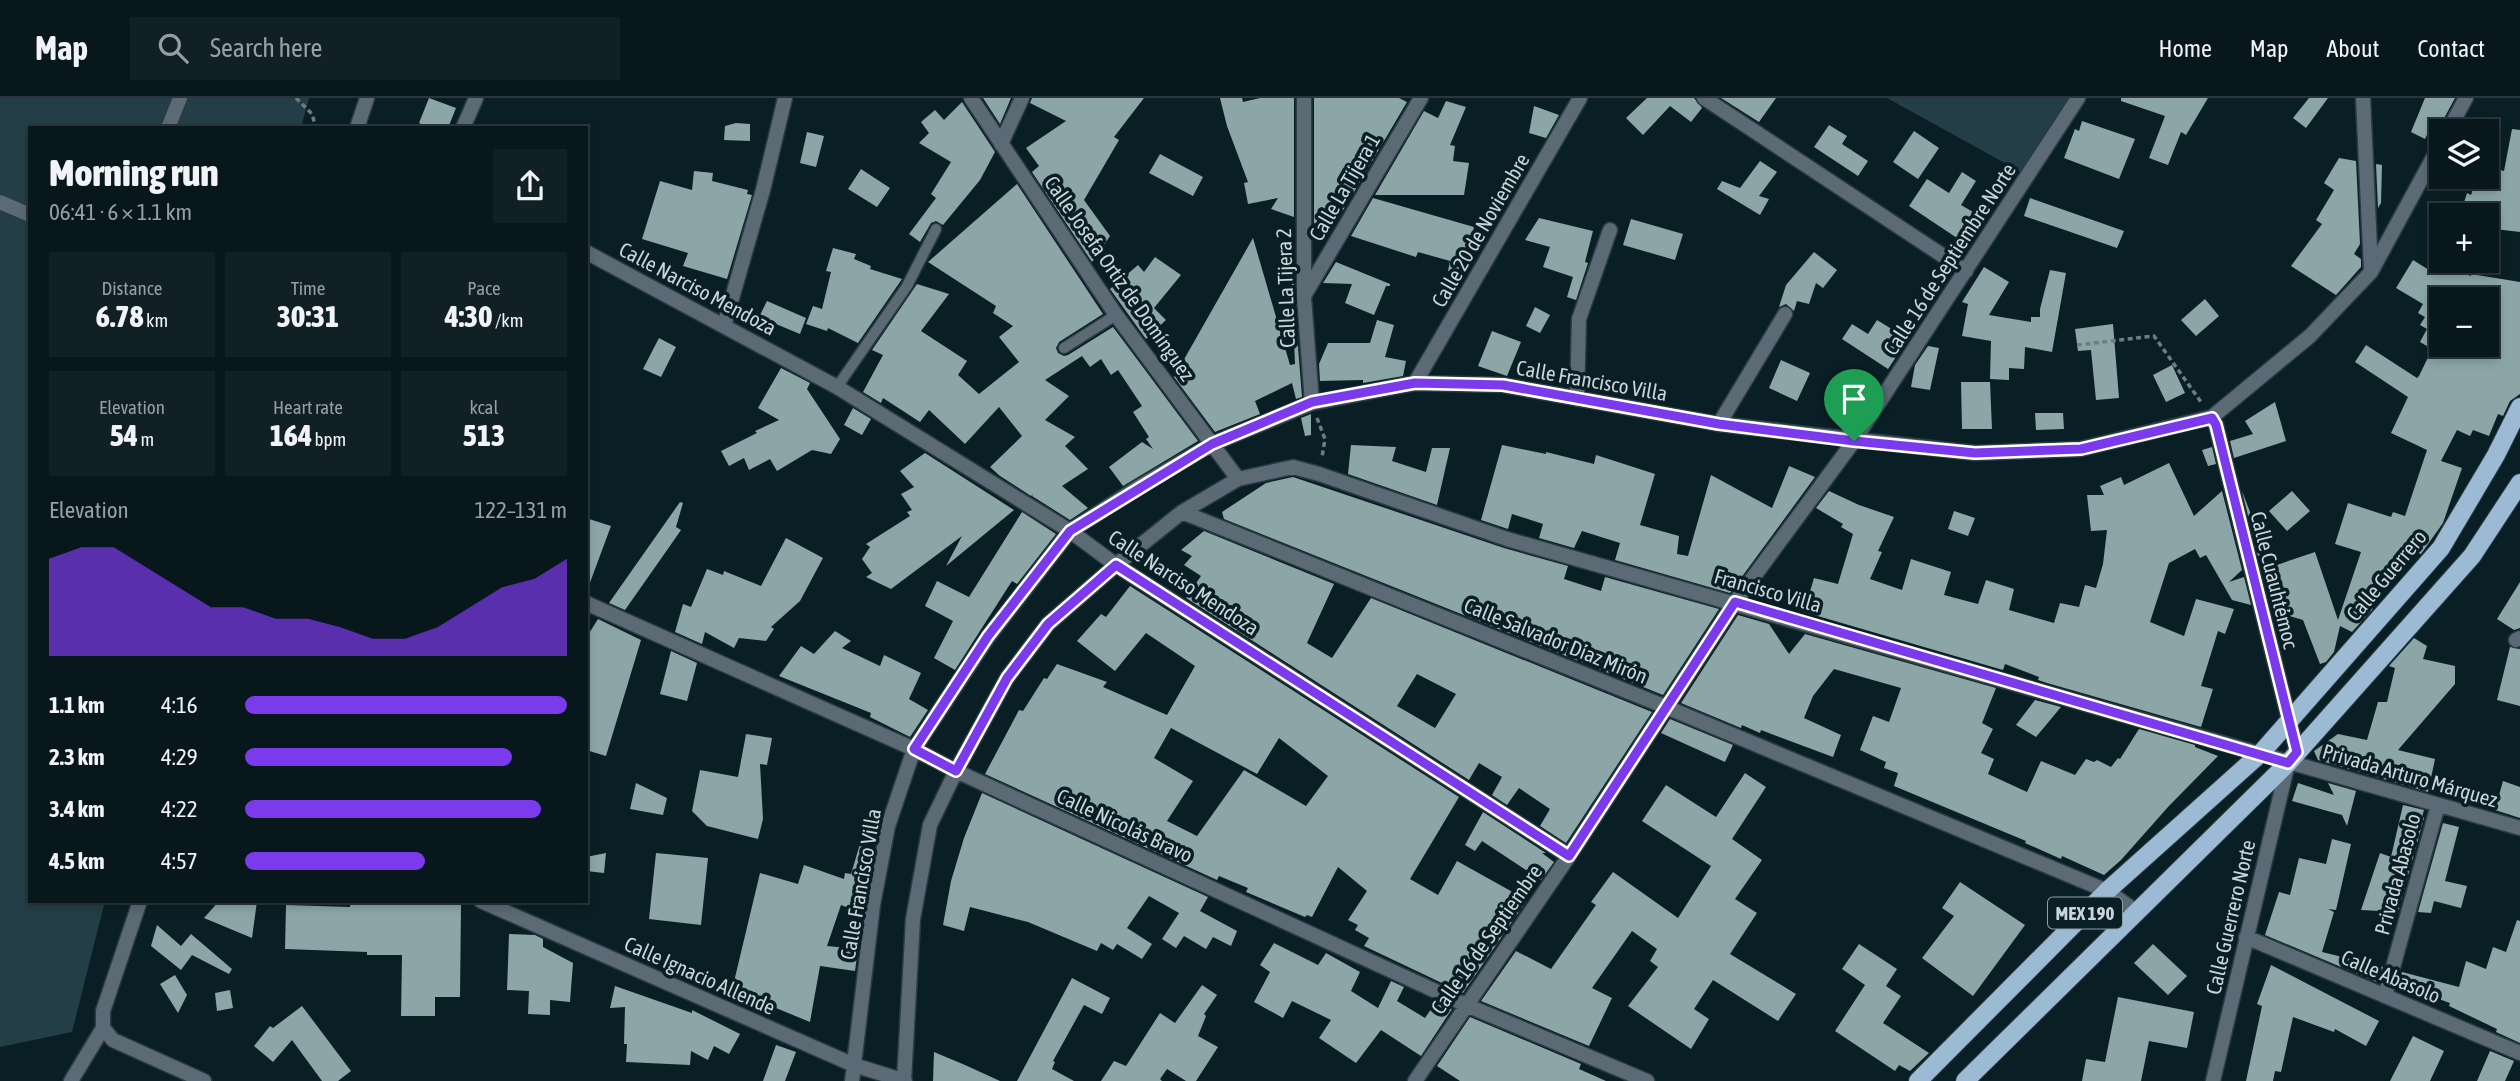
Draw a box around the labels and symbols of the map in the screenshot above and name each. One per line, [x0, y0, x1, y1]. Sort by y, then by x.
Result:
street label: Calle La Tijera 1 [1304, 129, 1384, 245]
street label: Calle 20 de Noviembre [1426, 149, 1534, 311]
street label: Calle 16 de Septiembre Norte [1878, 159, 2020, 359]
street label: Calle Josefa Ortiz de Domínguez [1040, 171, 1200, 385]
street label: Calle La Tijera 2 [1271, 228, 1299, 348]
street label: Calle Narciso Mendoza [615, 236, 781, 340]
street label: Calle Francisco Villa [1515, 355, 1669, 405]
pin [1824, 369, 1884, 441]
street label: Calle Cuauhtémoc [2246, 509, 2304, 651]
street label: Calle Narciso Mendoza [1104, 524, 1264, 640]
street label: Calle Guerrero [2341, 525, 2431, 625]
street label: Francisco Villa [1712, 563, 1824, 617]
street label: Calle Salvador Díaz Mirón [1461, 592, 1651, 688]
street label: Privada Arturo Márquez [2320, 739, 2501, 812]
street label: Calle Nicolás Bravo [1053, 783, 1197, 867]
street label: Calle Francisco Villa [835, 807, 885, 961]
street label: Privada Abasolo [2369, 811, 2425, 937]
street label: Calle Guerrero Norte [2201, 837, 2259, 997]
street label: Calle 16 de Septiembre [1425, 860, 1547, 1018]
road number: MEX 190 [2048, 898, 2122, 928]
street label: Calle Ignacio Allende [621, 931, 779, 1019]
street label: Calle Abasolo [2338, 944, 2444, 1008]

